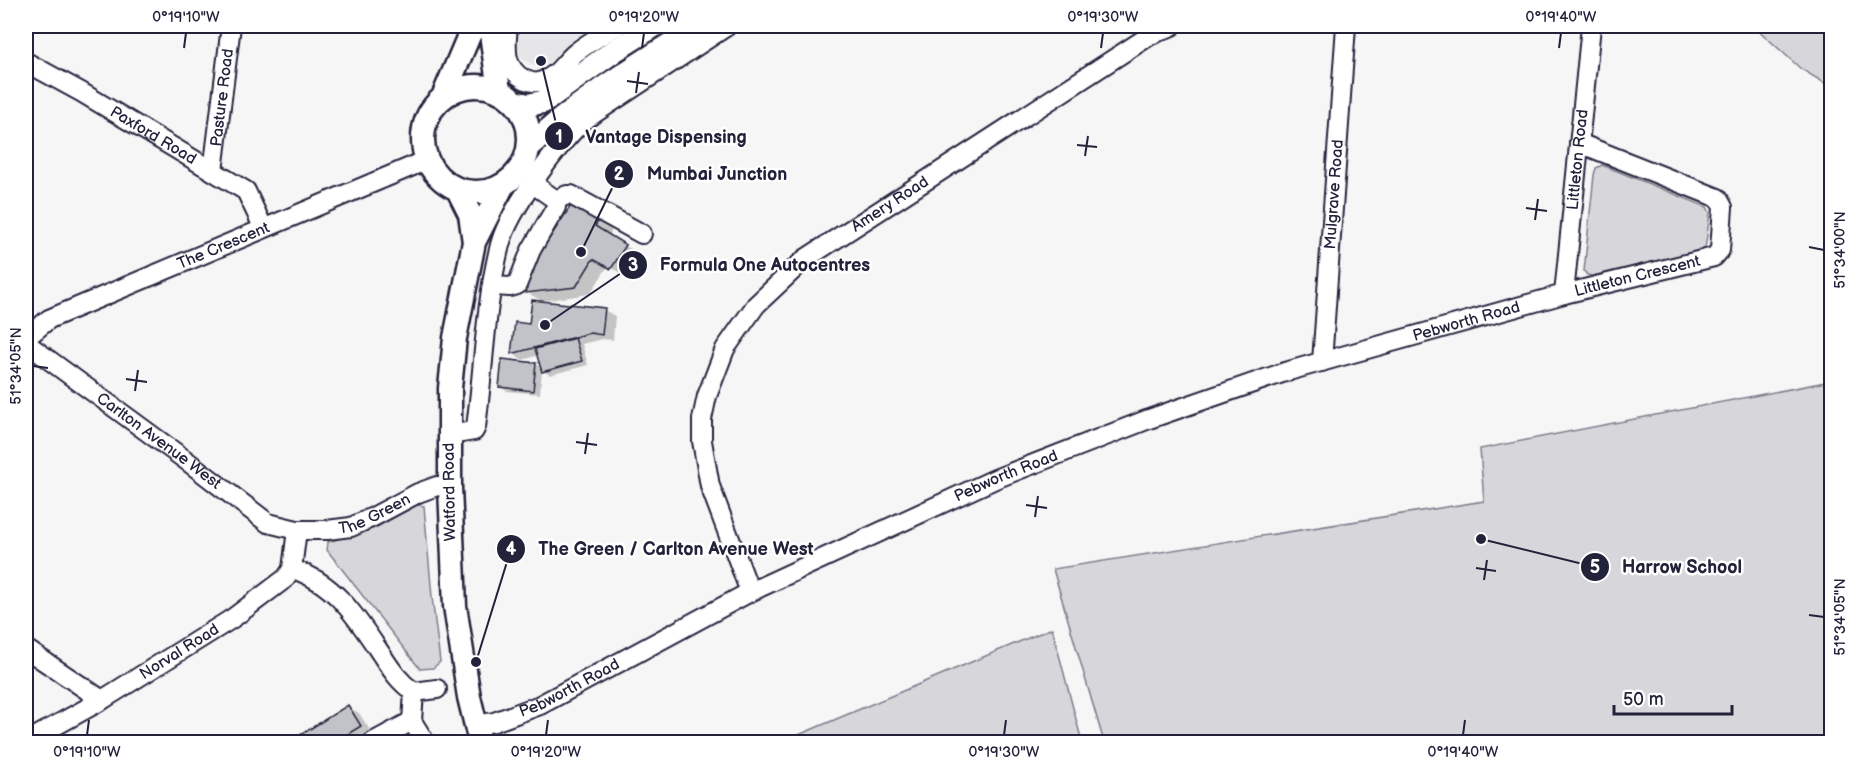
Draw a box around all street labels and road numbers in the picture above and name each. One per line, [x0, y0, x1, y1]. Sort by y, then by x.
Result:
street label: Pasture Road [207, 48, 238, 147]
street label: Paxford Road [107, 102, 200, 169]
street label: Littleton Road [1563, 108, 1592, 211]
street label: Mulgrave Road [1321, 139, 1347, 250]
street label: Amery Road [848, 172, 932, 236]
street label: The Crescent [174, 218, 272, 273]
street label: Littleton Crescent [1573, 251, 1702, 301]
street label: Pebworth Road [1411, 297, 1522, 345]
street label: Carlton Avenue West [93, 388, 225, 493]
street label: Watford Road [440, 442, 460, 542]
street label: Pebworth Road [951, 446, 1061, 506]
street label: The Green [338, 489, 414, 538]
street label: Norval Road [136, 620, 223, 684]
street label: Pebworth Road [517, 655, 623, 721]

